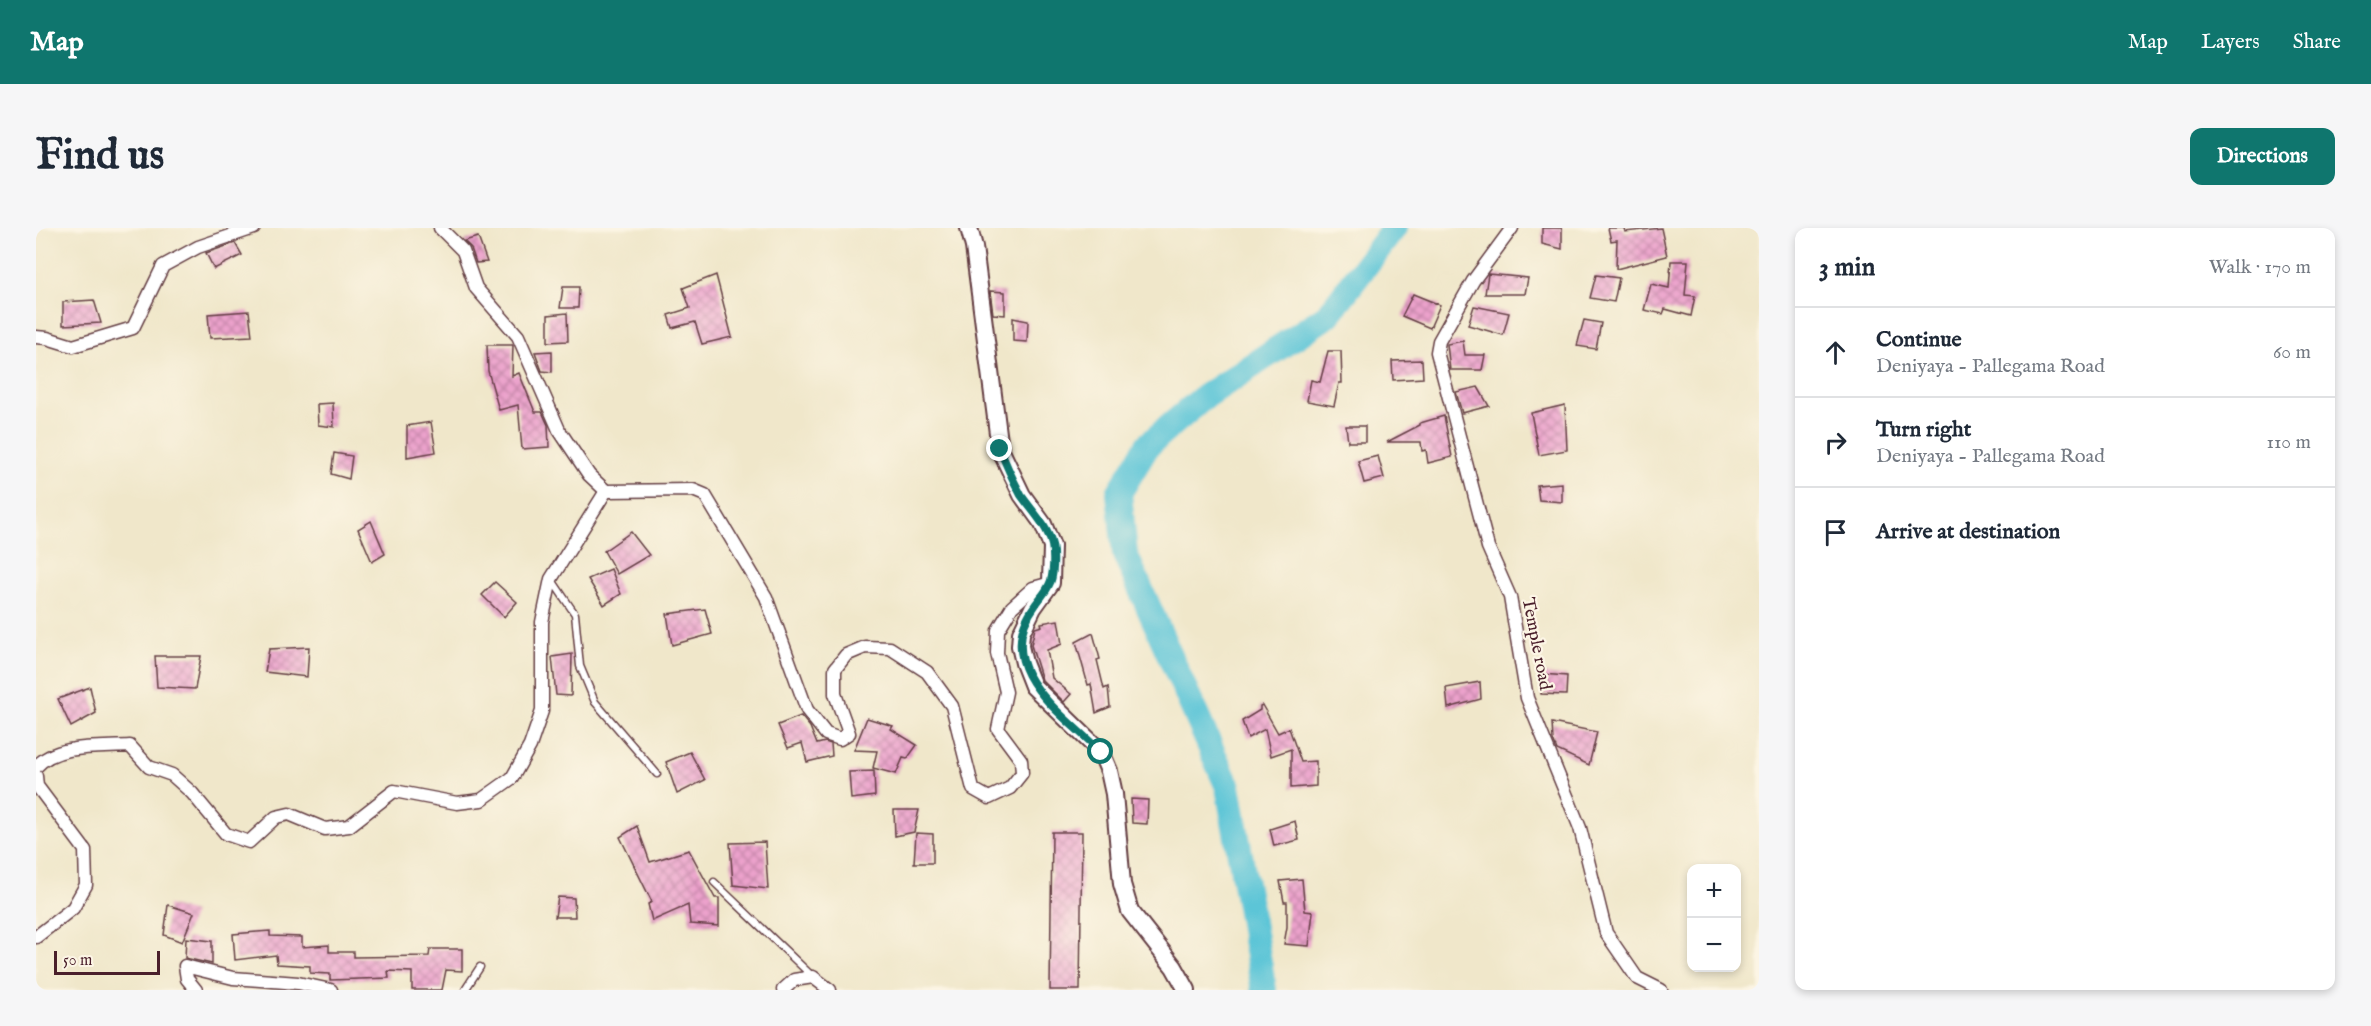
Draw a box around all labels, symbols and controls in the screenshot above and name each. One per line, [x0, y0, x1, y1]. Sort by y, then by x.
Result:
text: Map [30, 25, 84, 60]
text: Map [2128, 29, 2168, 56]
text: Layers [2201, 29, 2260, 56]
text: Share [2293, 29, 2341, 56]
button: Directions [2190, 128, 2335, 185]
text: Find us [36, 130, 164, 183]
text: 3 min [1819, 251, 1875, 284]
text: Walk · 170 m [2209, 255, 2311, 280]
text: Continue [1876, 326, 1962, 354]
icon: ahead [1819, 336, 1852, 369]
text: 60 m [2273, 340, 2311, 365]
text: Deniyaya - Pallegama Road [1876, 354, 2105, 379]
text: Turn right [1876, 416, 1971, 444]
icon: right [1819, 426, 1852, 459]
text: 110 m [2267, 430, 2311, 455]
route end [986, 435, 1012, 461]
text: Deniyaya - Pallegama Road [1876, 444, 2105, 469]
icon: arrive [1819, 516, 1852, 549]
text: Arrive at destination [1876, 518, 2060, 546]
street label: Temple road [1516, 596, 1556, 693]
route start [1087, 738, 1113, 764]
map controls [1687, 864, 1741, 972]
button: + [1687, 864, 1741, 918]
button: − [1687, 918, 1741, 972]
scale bar [54, 948, 160, 976]
text: 50 m [63, 951, 92, 971]

